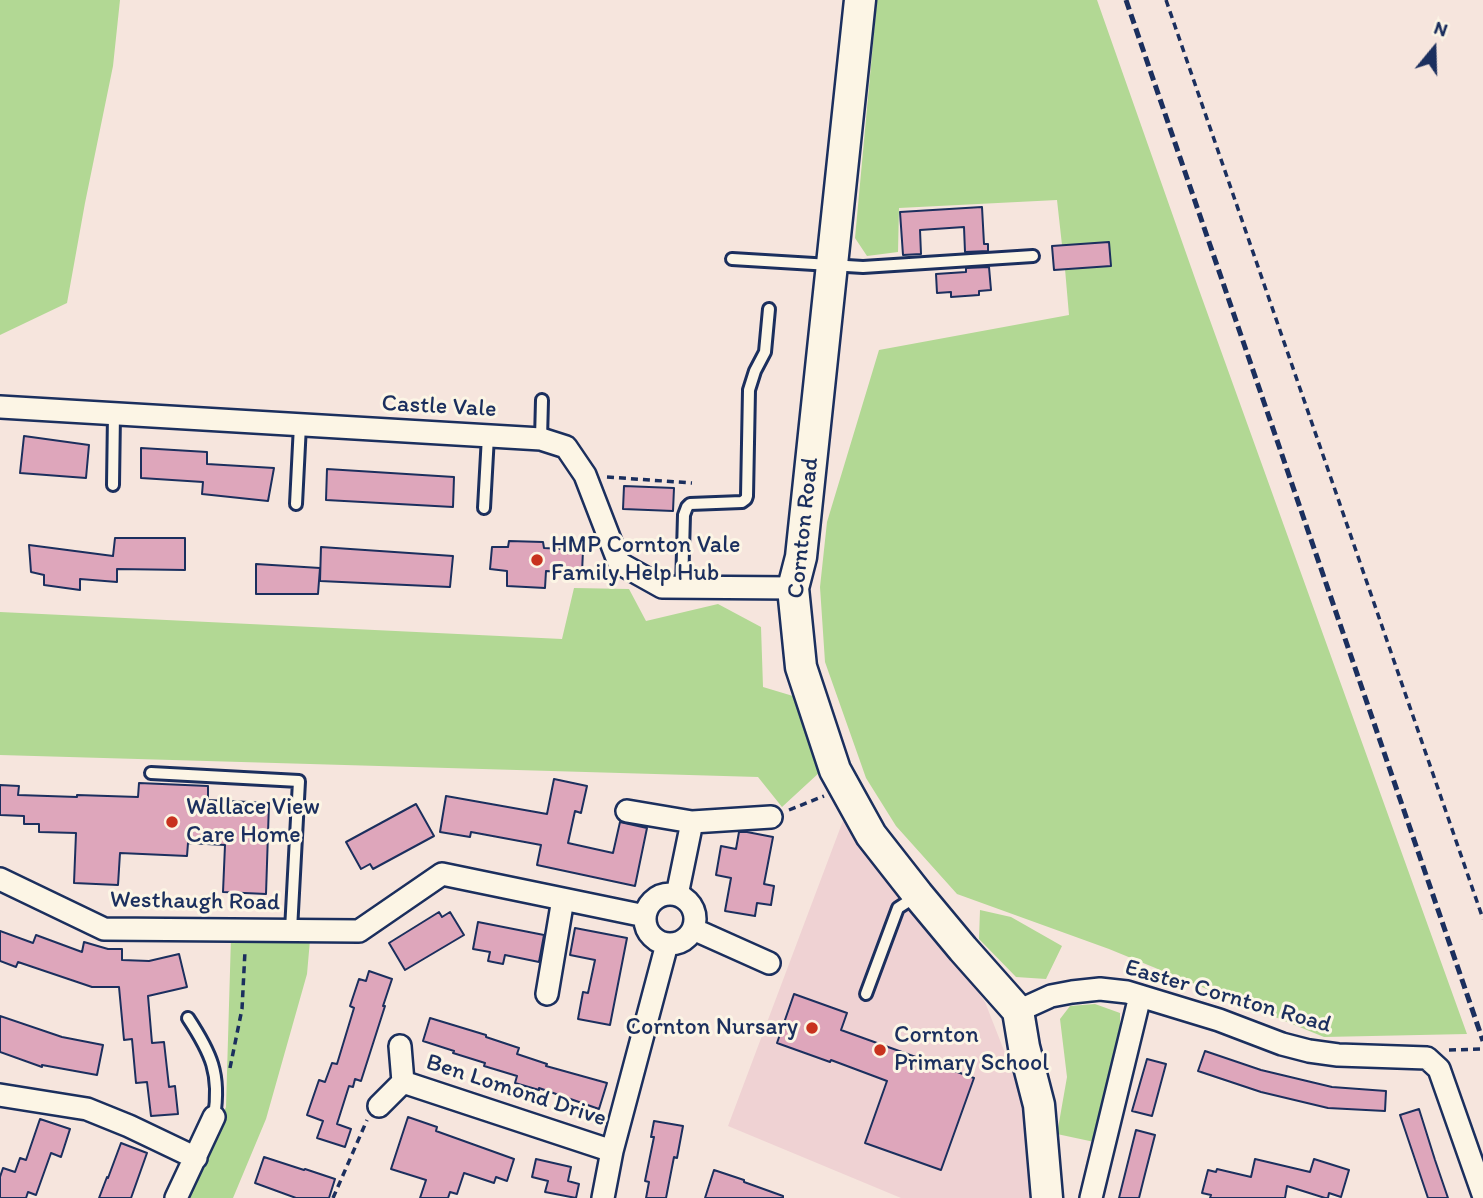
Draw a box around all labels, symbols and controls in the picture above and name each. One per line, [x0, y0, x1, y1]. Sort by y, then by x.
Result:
north arrow [1399, 14, 1469, 84]
text: N [1431, 16, 1451, 42]
street label: Castle Vale [381, 390, 497, 424]
street label: Cornton Road [782, 456, 826, 600]
place label: HMP Cornton Vale Family Help Hub [551, 532, 740, 588]
marker: HMP Cornton Vale Family Help Hub [529, 552, 545, 568]
place label: Wallace View Care Home [186, 794, 320, 850]
marker: Wallace View Care Home [164, 814, 180, 830]
street label: Westhaugh Road [110, 886, 280, 918]
street label: Easter Cornton Road [1121, 954, 1335, 1040]
place label: Cornton Nursary [626, 1014, 798, 1042]
marker: Cornton Nursary [804, 1020, 820, 1036]
place label: Cornton Primary School [894, 1022, 1049, 1078]
marker: Cornton Primary School [872, 1042, 888, 1058]
street label: Ben Lomond Drive [422, 1048, 610, 1134]

